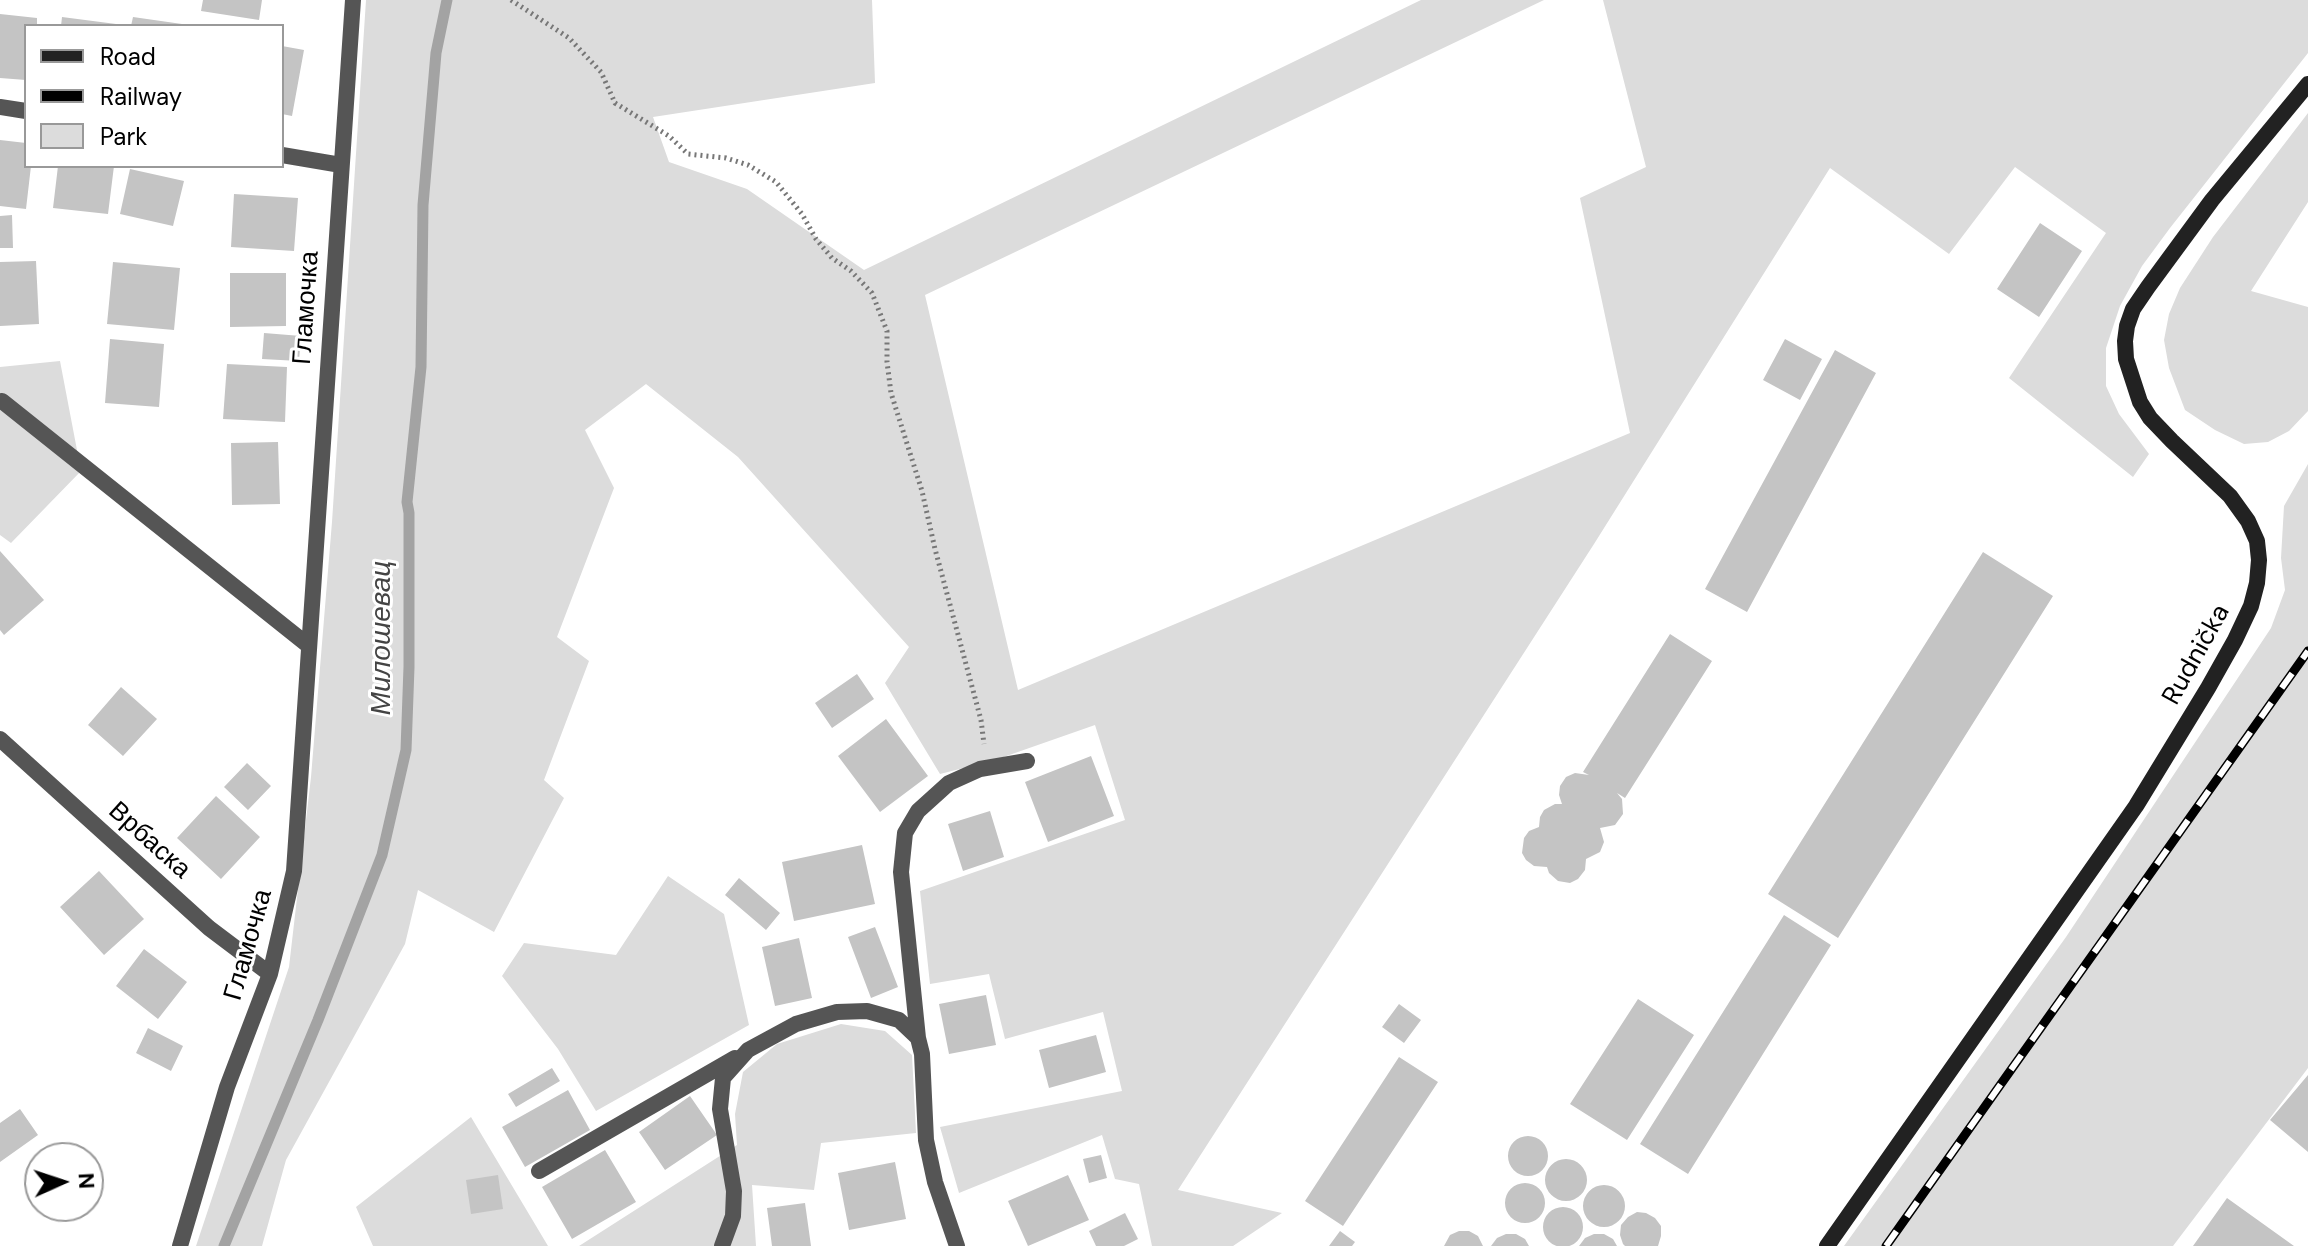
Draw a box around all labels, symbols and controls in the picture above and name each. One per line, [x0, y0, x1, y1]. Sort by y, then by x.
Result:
legend [24, 24, 284, 168]
text: Road [100, 41, 156, 72]
text: Railway [100, 81, 182, 112]
text: Park [100, 121, 147, 152]
street label: Гламочка [287, 250, 327, 366]
water label: Милошевац [366, 561, 400, 715]
street label: Rudnička [2157, 599, 2237, 711]
street label: Врбаска [101, 796, 197, 886]
street label: Гламочка [218, 886, 280, 1004]
north arrow [24, 1142, 104, 1222]
text: N [72, 1172, 101, 1190]

